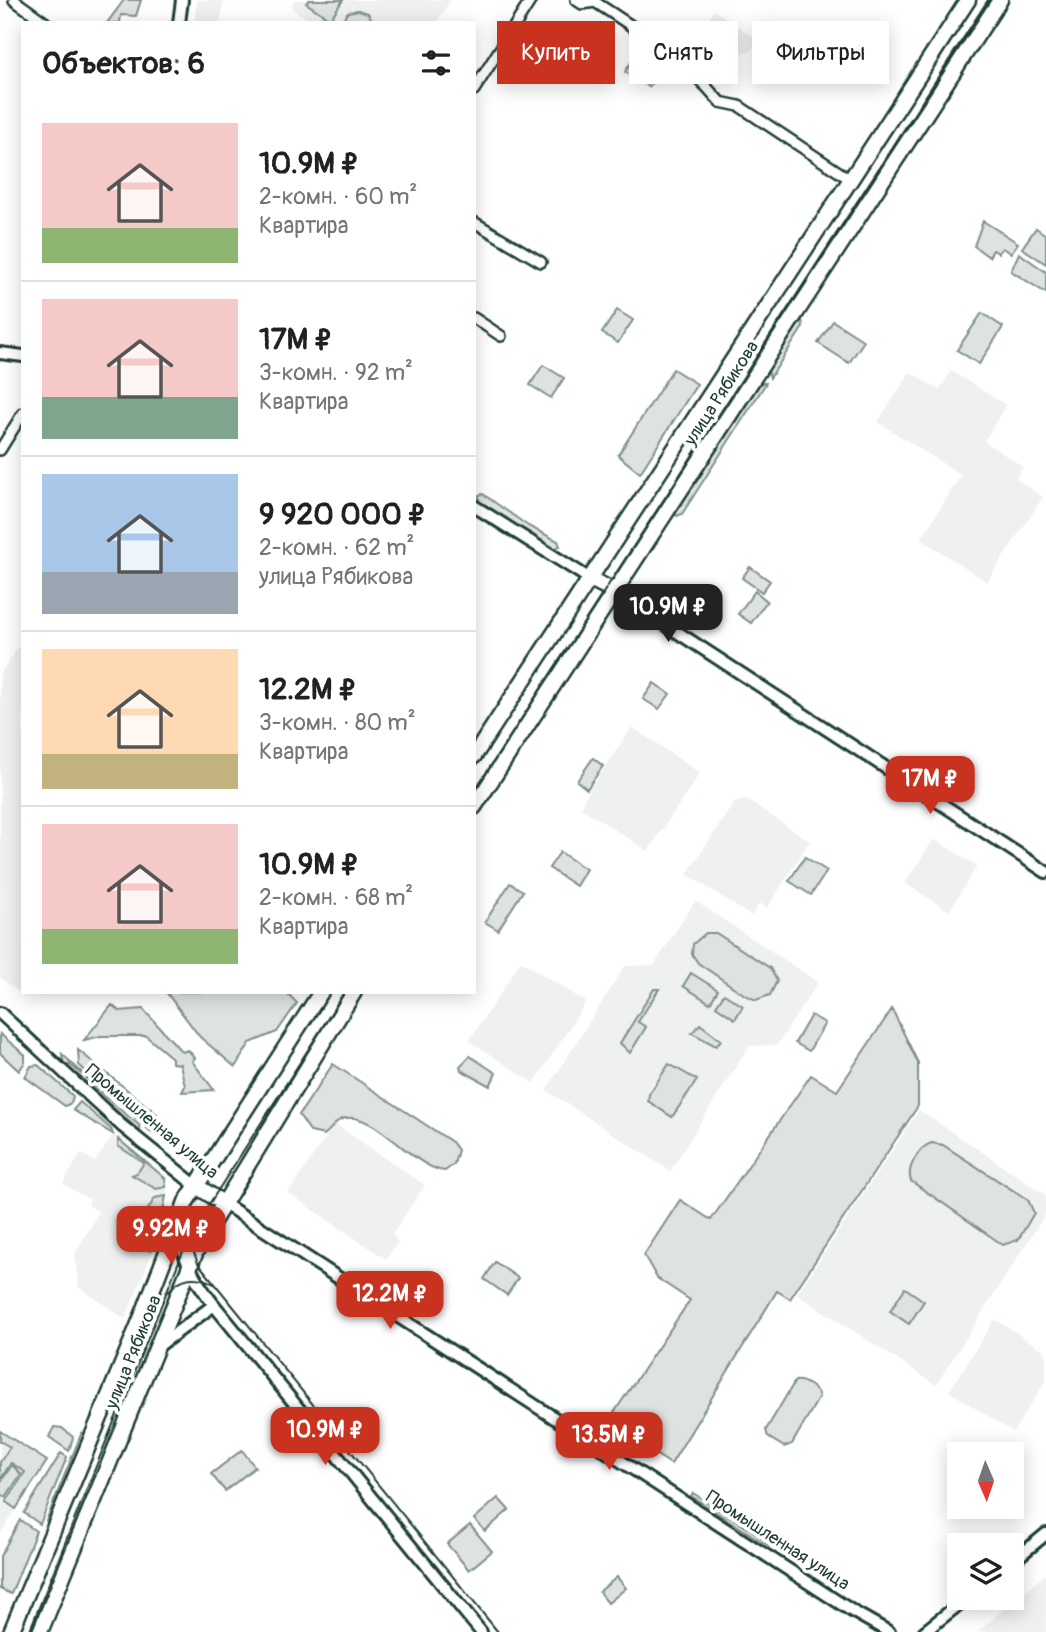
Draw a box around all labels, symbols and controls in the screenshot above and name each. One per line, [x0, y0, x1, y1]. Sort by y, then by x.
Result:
chip: Купить [497, 21, 615, 84]
chip: Снять [629, 21, 738, 84]
chip: Фильтры [752, 21, 889, 84]
icon: filters [417, 44, 455, 82]
text: Объектов: 6 [42, 45, 205, 82]
text: 10.9M ₽ [259, 145, 359, 182]
icon: home [98, 151, 182, 235]
text: 2-комн. · 60 m² [259, 182, 417, 211]
text: Квартира [259, 211, 348, 240]
text: 17M ₽ [259, 321, 333, 358]
icon: home [98, 327, 182, 411]
street label: улица Рябикова [678, 336, 764, 451]
text: 3-комн. · 92 m² [259, 358, 413, 387]
text: Квартира [259, 387, 348, 416]
text: 9 920 000 ₽ [259, 496, 426, 533]
icon: home [98, 502, 182, 586]
text: 2-комн. · 62 m² [259, 533, 414, 562]
text: улица Рябикова [259, 562, 413, 591]
pin: 10.9M ₽ [603, 584, 733, 644]
text: 10.9M ₽ [630, 592, 706, 621]
text: 12.2M ₽ [259, 671, 357, 708]
icon: home [98, 677, 182, 761]
text: 3-комн. · 80 m² [259, 708, 416, 737]
text: Квартира [259, 737, 348, 766]
pin: 17M ₽ [881, 756, 979, 816]
text: 17M ₽ [902, 764, 958, 793]
text: 10.9M ₽ [259, 846, 359, 883]
icon: home [98, 852, 182, 936]
text: 2-комн. · 68 m² [259, 883, 413, 912]
text: Квартира [259, 912, 348, 941]
street label: Промышленная улица [80, 1059, 223, 1184]
pin: 9.92M ₽ [106, 1206, 236, 1266]
text: 9.92M ₽ [133, 1214, 209, 1243]
pin: 12.2M ₽ [325, 1272, 455, 1331]
text: 12.2M ₽ [352, 1279, 428, 1308]
street label: улица Рябикова [100, 1292, 167, 1413]
pin: 10.9M ₽ [260, 1408, 390, 1467]
pin: 13.5M ₽ [544, 1412, 674, 1472]
text: 10.9M ₽ [287, 1415, 363, 1444]
text: 13.5M ₽ [572, 1420, 646, 1449]
north arrow [947, 1442, 1024, 1519]
map controls [947, 1442, 1024, 1610]
street label: Промышленная улица [701, 1485, 854, 1596]
button: layers [947, 1533, 1024, 1610]

